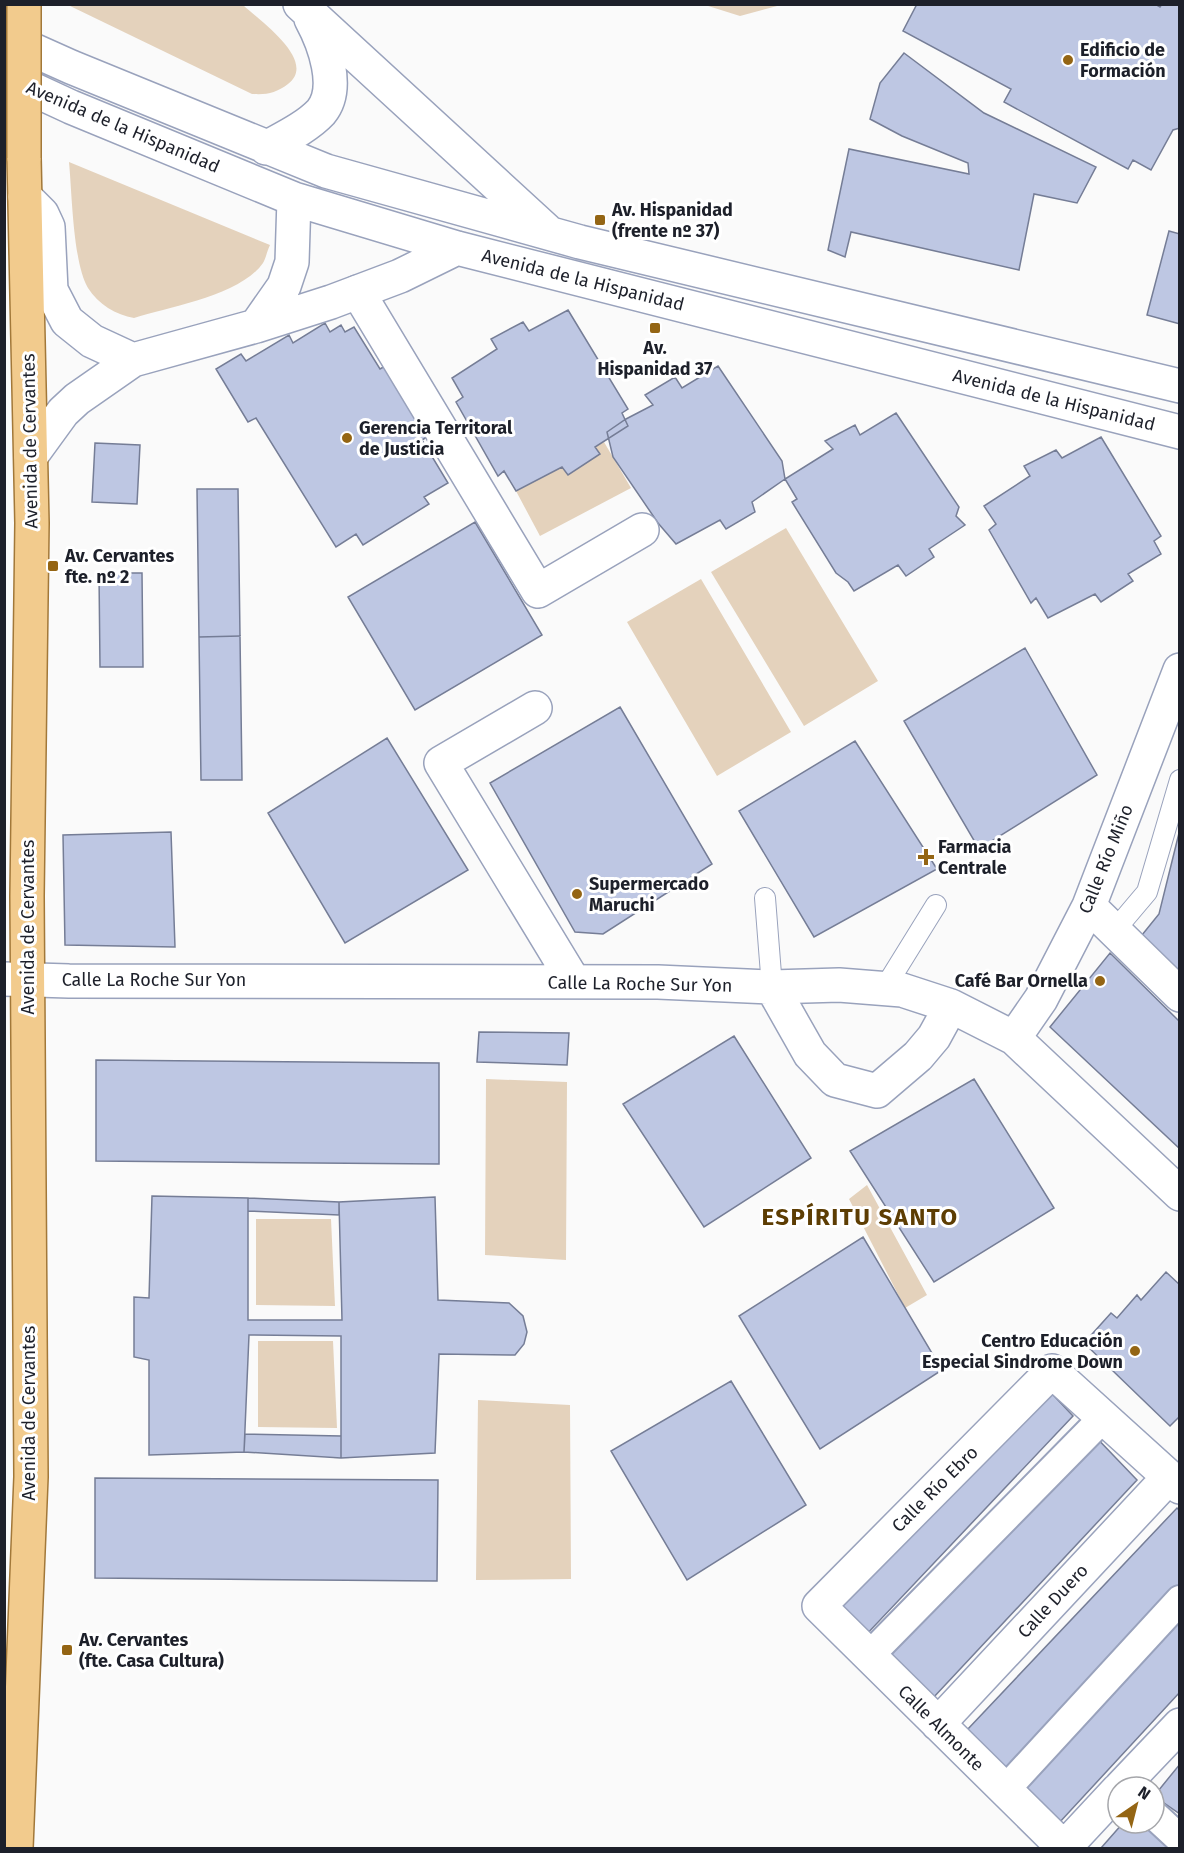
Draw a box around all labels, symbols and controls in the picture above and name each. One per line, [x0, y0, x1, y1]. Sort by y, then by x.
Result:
place label: Edificio de Formación [1080, 39, 1166, 82]
marker: Edificio de Formación [1061, 53, 1075, 67]
street label: Avenida de la Hispanidad [23, 76, 223, 178]
place label: Av. Hispanidad (frente nº 37) [611, 199, 733, 242]
marker: Av. Hispanidad (frente nº 37) [593, 213, 607, 227]
street label: Avenida de la Hispanidad [479, 244, 687, 316]
marker: Av. Hispanidad 37 [648, 321, 662, 335]
place label: Av. Hispanidad 37 [597, 337, 713, 380]
street label: Avenida de Cervantes [17, 353, 43, 529]
street label: Avenida de la Hispanidad [950, 364, 1158, 436]
place label: Gerencia Territoral de Justicia [359, 417, 513, 460]
marker: Gerencia Territoral de Justicia [340, 431, 354, 445]
place label: Av. Cervantes fte. nº 2 [64, 545, 175, 588]
marker: Av. Cervantes fte. nº 2 [46, 559, 60, 573]
street label: Calle Río Miño [1074, 801, 1138, 917]
place label: Farmacia Centrale [938, 836, 1012, 879]
street label: Avenida de Cervantes [17, 839, 39, 1015]
marker: Farmacia Centrale [919, 850, 933, 864]
place label: Supermercado Maruchi [589, 873, 709, 916]
marker: Supermercado Maruchi [570, 887, 584, 901]
street label: Calle La Roche Sur Yon [62, 969, 246, 991]
place label: Café Bar Ornella [955, 970, 1088, 992]
street label: Calle La Roche Sur Yon [547, 971, 733, 997]
marker: Café Bar Ornella [1093, 974, 1107, 988]
district label: ESPÍRITU SANTO [761, 1202, 959, 1231]
street label: Avenida de Cervantes [18, 1325, 40, 1501]
place label: Centro Educación Especial Sindrome Down [922, 1330, 1123, 1373]
marker: Centro Educación Especial Sindrome Down [1128, 1344, 1142, 1358]
street label: Calle Río Ebro [887, 1441, 983, 1537]
street label: Calle Duero [1013, 1559, 1093, 1643]
place label: Av. Cervantes (fte. Casa Cultura) [78, 1629, 224, 1672]
marker: Av. Cervantes (fte. Casa Cultura) [60, 1643, 74, 1657]
street label: Calle Almonte [893, 1680, 989, 1776]
north arrow [1106, 1775, 1166, 1835]
text: N [1135, 1782, 1154, 1804]

